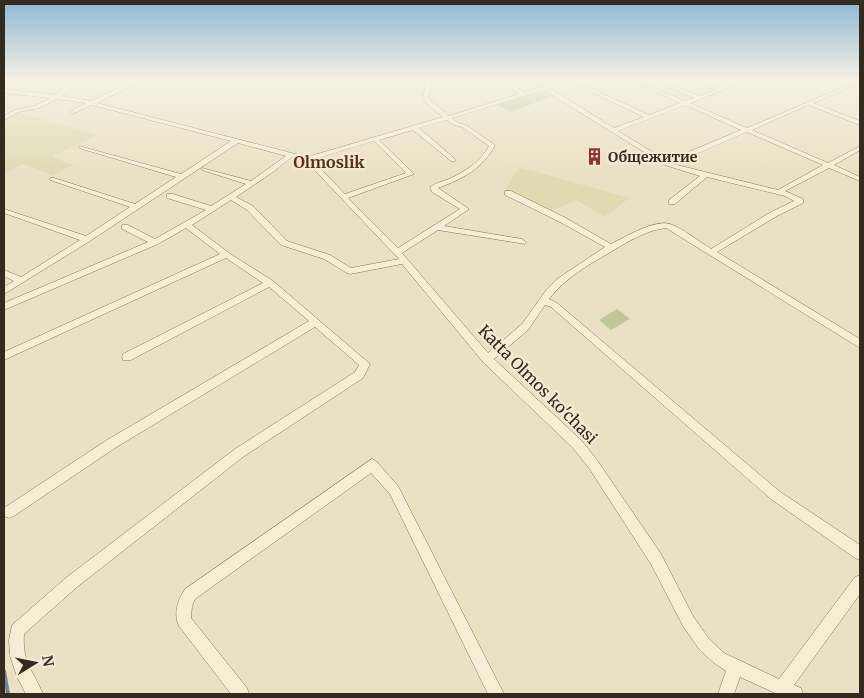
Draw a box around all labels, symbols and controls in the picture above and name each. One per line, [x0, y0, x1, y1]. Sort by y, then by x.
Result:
building icon: Общежитие [584, 147, 604, 167]
place label: Общежитие [608, 148, 698, 166]
district label: Olmoslik [293, 152, 365, 172]
street label: Katta Olmos ko'chasi [474, 320, 602, 448]
north arrow [10, 638, 60, 688]
text: N [38, 654, 58, 668]

